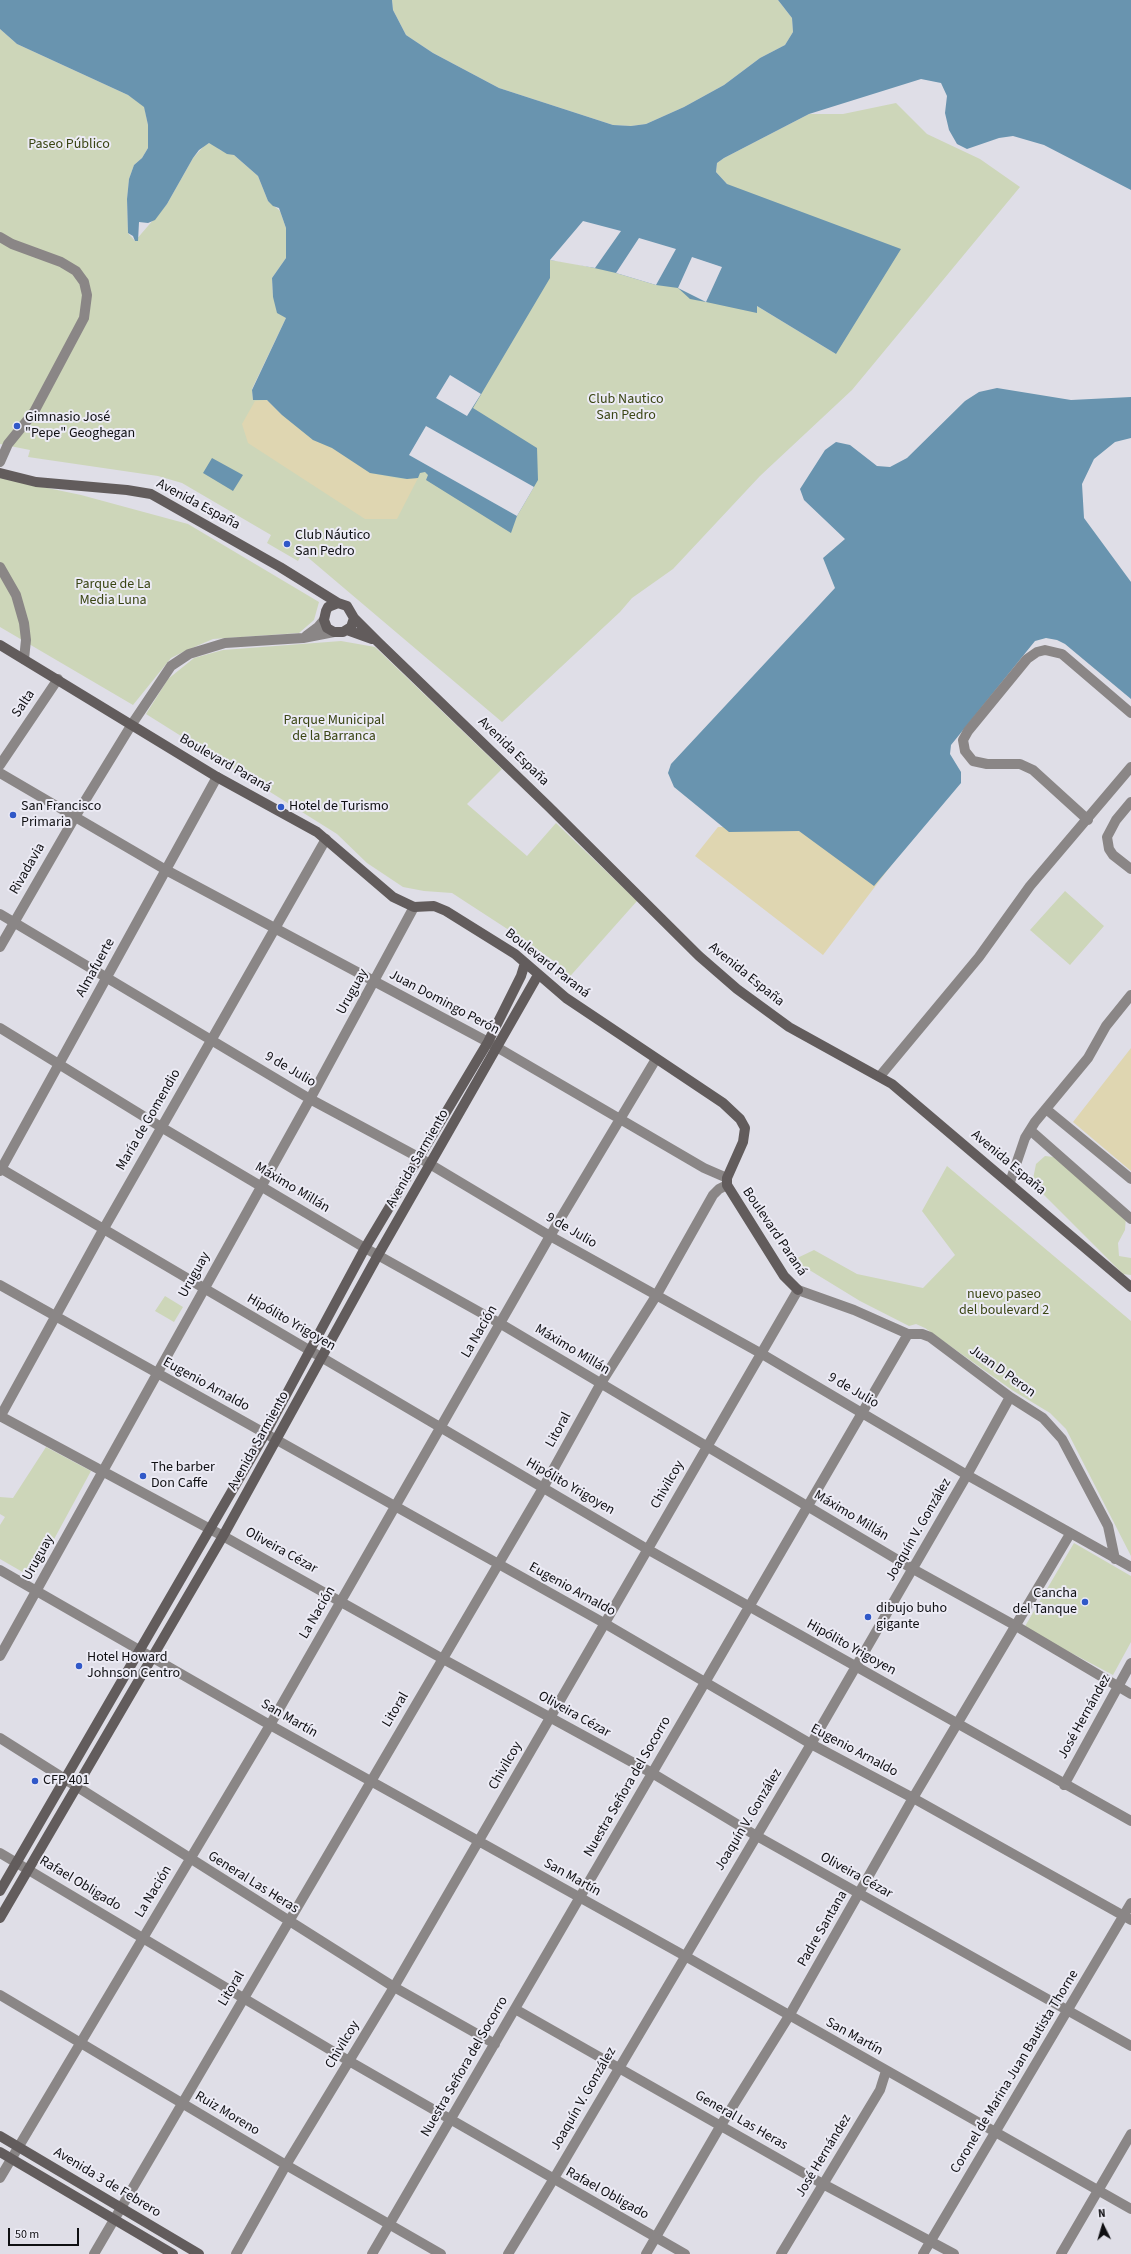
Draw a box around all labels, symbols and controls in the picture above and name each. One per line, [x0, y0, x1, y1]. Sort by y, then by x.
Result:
park label: Paseo Público [28, 137, 110, 153]
park label: Club Nautico San Pedro [588, 392, 664, 424]
place label: Gimnasio José "Pepe" Geoghegan [25, 410, 135, 442]
marker: Gimnasio José "Pepe" Geoghegan [12, 421, 22, 431]
street label: Avenida España [153, 476, 243, 534]
place label: Club Náutico San Pedro [295, 528, 370, 560]
marker: Club Náutico San Pedro [282, 539, 292, 549]
park label: Parque de La Media Luna [75, 577, 151, 610]
street label: Salta [9, 687, 39, 721]
park label: Parque Municipal de la Barranca [283, 713, 385, 746]
street label: Avenida España [474, 714, 552, 790]
street label: Boulevard Paraná [176, 731, 274, 797]
place label: San Francisco Primaria [21, 799, 101, 832]
place label: Hotel de Turismo [289, 799, 389, 815]
marker: Hotel de Turismo [276, 802, 286, 812]
marker: San Francisco Primaria [8, 810, 18, 820]
street label: Rivadavia [7, 840, 49, 898]
street label: Boulevard Paraná [501, 926, 593, 1002]
street label: Almafuerte [73, 936, 119, 1000]
street label: Avenida España [705, 939, 787, 1011]
street label: Uruguay [334, 966, 372, 1018]
street label: Juan Domingo Perón [386, 967, 502, 1039]
street label: 9 de Julio [261, 1049, 319, 1091]
street label: María de Gomendio [113, 1066, 185, 1174]
street label: Avenida Sarmiento [383, 1107, 453, 1211]
street label: Avenida España [967, 1127, 1049, 1199]
street label: Máximo Millán [252, 1159, 332, 1217]
street label: Boulevard Paraná [738, 1184, 810, 1280]
street label: 9 de Julio [542, 1210, 600, 1252]
street label: Uruguay [176, 1249, 214, 1301]
park label: nuevo paseo del boulevard 2 [959, 1287, 1049, 1320]
street label: Hipólito Yrigoyen [244, 1291, 338, 1355]
street label: La Nación [458, 1303, 502, 1361]
street label: Máximo Millán [532, 1321, 612, 1379]
street label: Juan D Peron [966, 1342, 1038, 1402]
street label: Eugenio Arnaldo [160, 1354, 252, 1416]
street label: 9 de Julio [824, 1370, 882, 1412]
street label: Avenida Sarmiento [225, 1388, 293, 1494]
street label: Litoral [543, 1410, 575, 1450]
street label: Hipólito Yrigoyen [523, 1455, 617, 1519]
street label: Chivilcoy [648, 1458, 688, 1512]
place label: The barber Don Caffe [151, 1460, 215, 1492]
marker: The barber Don Caffe [138, 1471, 148, 1481]
street label: Joaquín V. González [883, 1476, 955, 1584]
street label: Máximo Millán [811, 1487, 891, 1545]
street label: Oliveira Cézar [242, 1524, 320, 1578]
street label: Uruguay [20, 1532, 58, 1584]
street label: Eugenio Arnaldo [526, 1559, 618, 1621]
street label: La Nación [296, 1584, 340, 1642]
place label: Cancha del Tanque [1012, 1586, 1077, 1618]
marker: Cancha del Tanque [1080, 1597, 1090, 1607]
place label: dibujo buho gigante [876, 1601, 947, 1634]
marker: dibujo buho gigante [863, 1612, 873, 1622]
street label: Hipólito Yrigoyen [803, 1616, 899, 1680]
place label: Hotel Howard Johnson Centro [87, 1650, 180, 1682]
marker: Hotel Howard Johnson Centro [74, 1661, 84, 1671]
street label: José Hernández [1055, 1672, 1115, 1762]
street label: Oliveira Cézar [535, 1688, 613, 1742]
street label: Litoral [379, 1690, 413, 1730]
street label: San Martín [258, 1696, 320, 1742]
street label: Nuestra Señora del Socorro [581, 1714, 675, 1860]
street label: Eugenio Arnaldo [808, 1721, 900, 1781]
street label: Chivilcoy [486, 1739, 526, 1793]
street label: Joaquín V. González [712, 1766, 786, 1874]
place label: CFP 401 [43, 1773, 90, 1789]
marker: CFP 401 [30, 1776, 40, 1786]
street label: General Las Heras [204, 1848, 302, 1918]
street label: Oliveira Cézar [817, 1849, 895, 1903]
street label: Rafael Obligado [36, 1853, 124, 1915]
street label: San Martín [540, 1855, 604, 1901]
street label: La Nación [132, 1863, 176, 1921]
street label: Padre Santana [794, 1888, 852, 1970]
street label: Coronel de Marina Juan Bautista Thorne [947, 1967, 1083, 2177]
street label: Litoral [215, 1969, 249, 2009]
street label: Nuestra Señora del Socorro [418, 1994, 512, 2140]
street label: San Martín [822, 2014, 886, 2060]
street label: Chivilcoy [322, 2018, 364, 2072]
street label: Joaquín V. González [548, 2045, 620, 2153]
street label: Ruiz Moreno [192, 2088, 262, 2140]
street label: General Las Heras [692, 2088, 790, 2154]
street label: José Hernández [793, 2111, 855, 2201]
street label: Avenida 3 de Febrero [50, 2144, 164, 2222]
street label: Rafael Obligado [563, 2164, 651, 2224]
north arrow [1083, 2206, 1123, 2246]
text: N [1098, 2206, 1106, 2221]
scale bar [10, 2220, 81, 2246]
text: 50 m [15, 2226, 39, 2243]

